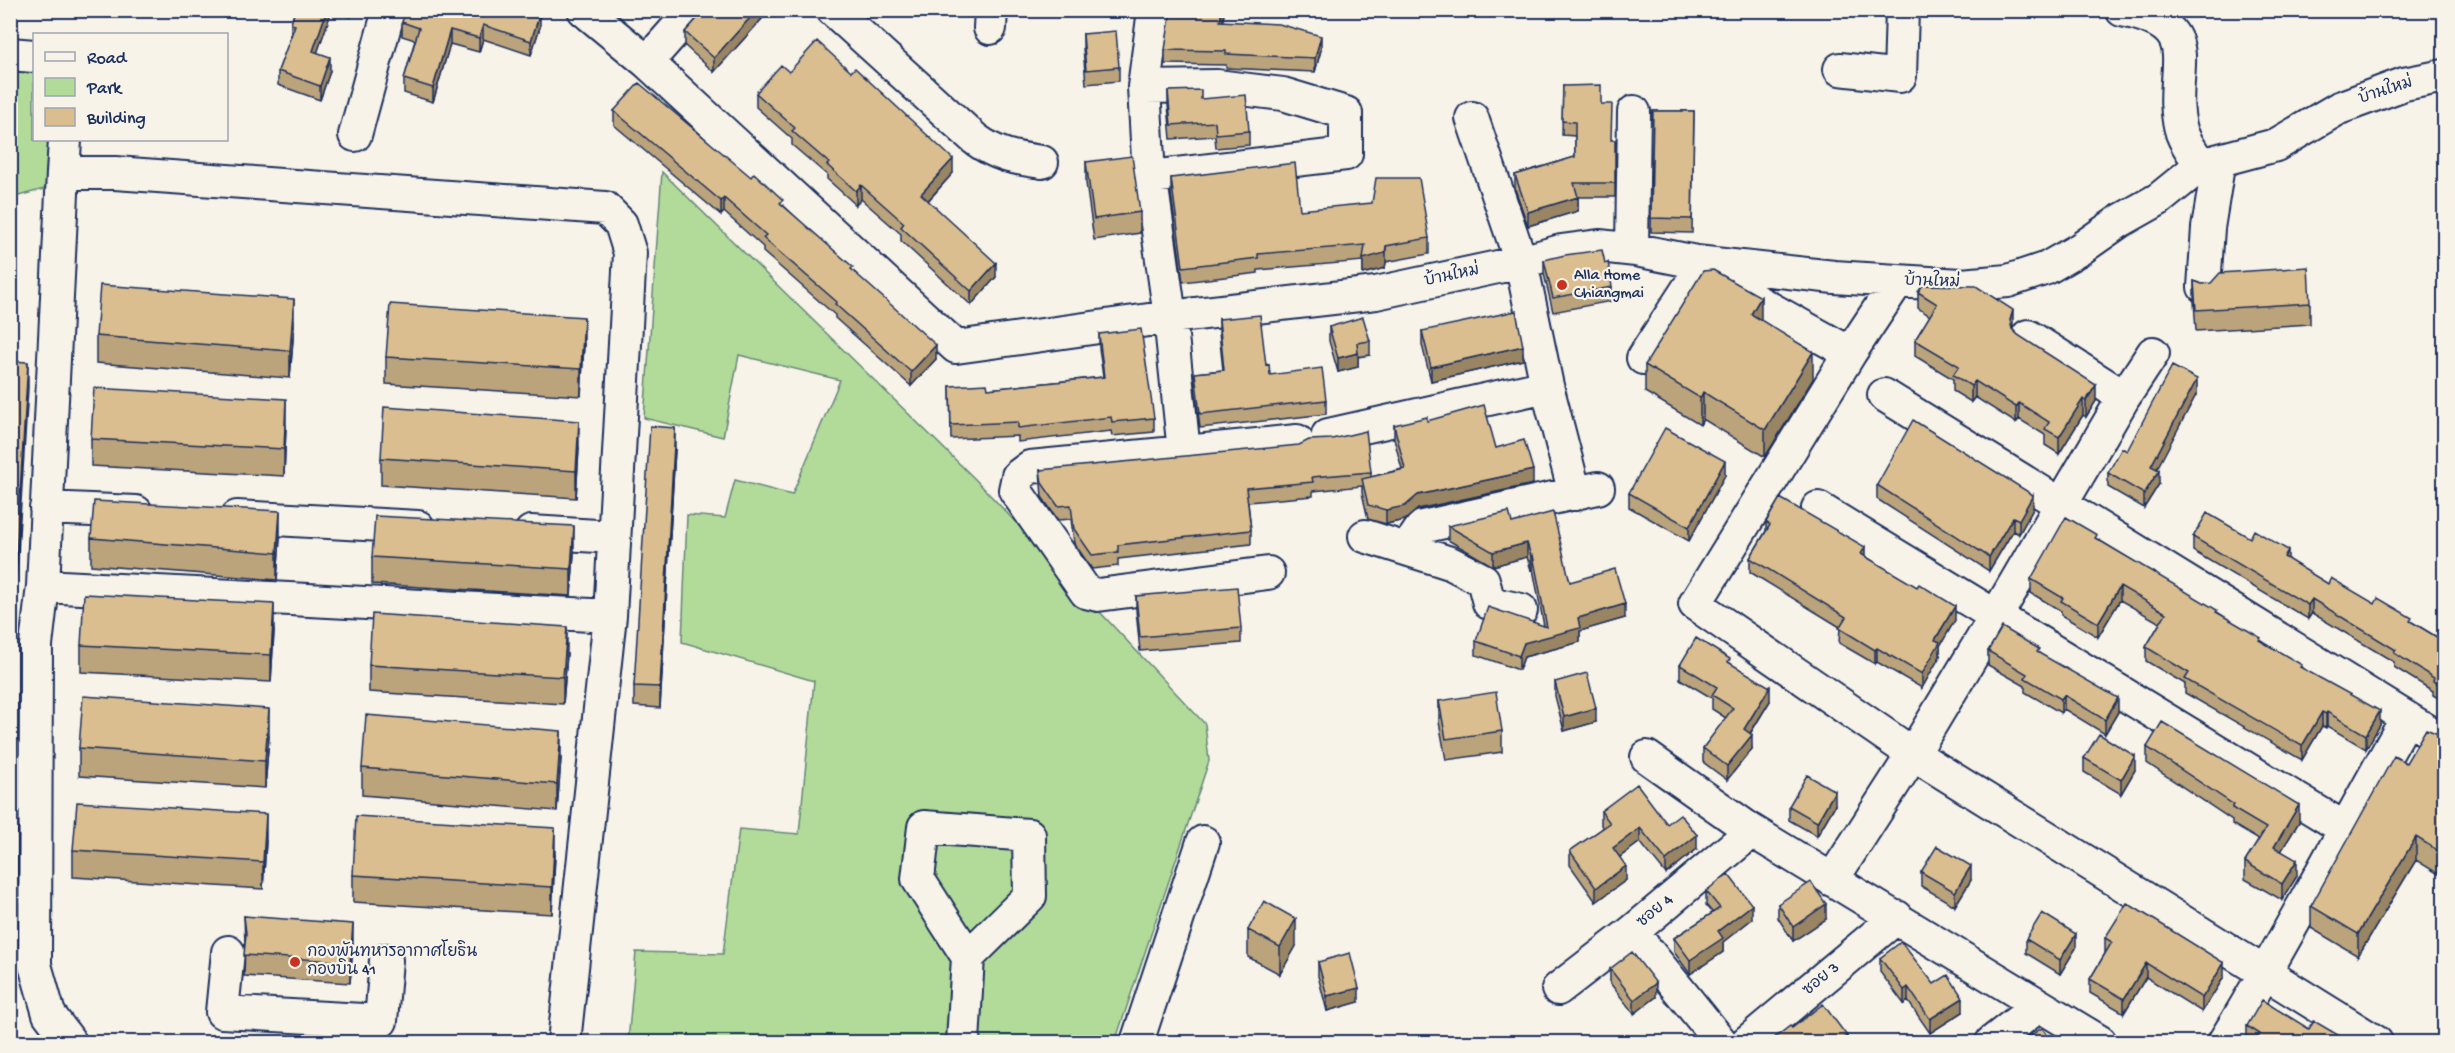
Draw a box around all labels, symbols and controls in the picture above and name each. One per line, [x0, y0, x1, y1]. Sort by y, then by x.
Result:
legend [33, 33, 228, 141]
text: Road [87, 49, 128, 70]
street label: บ้านใหม่ [2355, 70, 2416, 110]
text: Park [86, 79, 123, 100]
text: Building [86, 109, 146, 130]
street label: บ้านใหม่ [1422, 257, 1481, 292]
place label: Alla Home Chiangmai [1574, 267, 1644, 304]
street label: บ้านใหม่ [1904, 268, 1960, 293]
marker: Alla Home Chiangmai [1555, 278, 1569, 292]
street label: ซอย 4 [1634, 891, 1678, 933]
place label: กองพันทหารอากาศโยธิน กองบิน 41 [307, 939, 477, 981]
marker: กองพันทหารอากาศโยธิน กองบิน 41 [288, 955, 302, 969]
street label: ซอย 3 [1800, 959, 1844, 1001]

